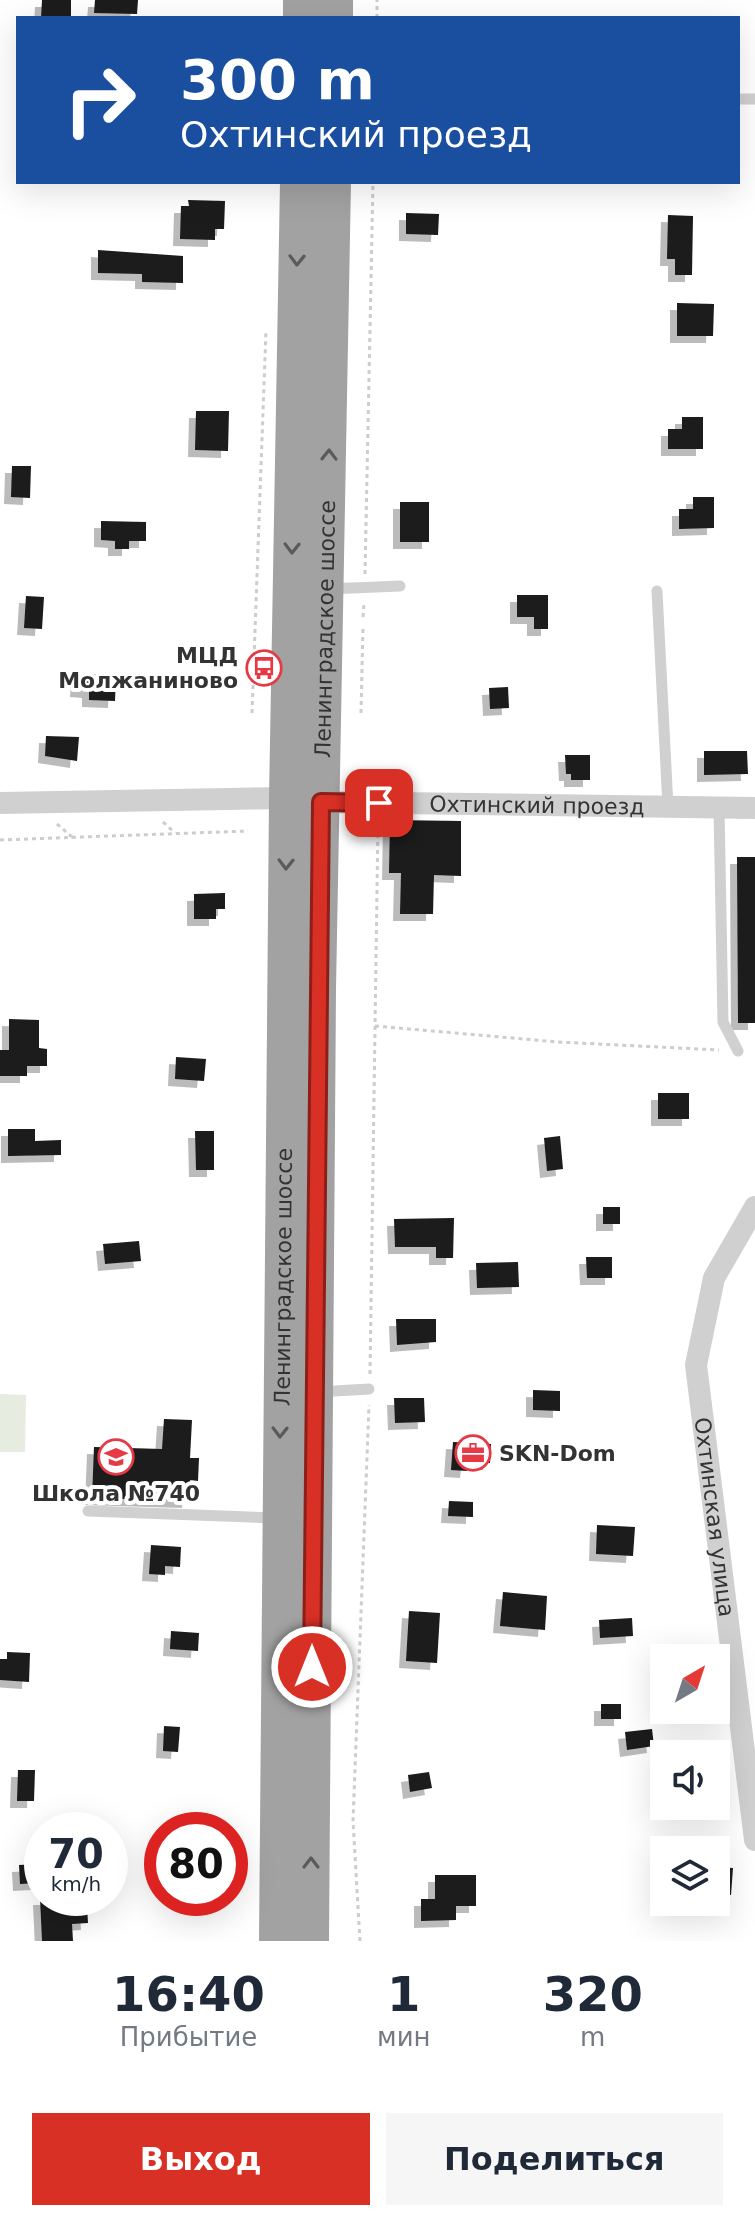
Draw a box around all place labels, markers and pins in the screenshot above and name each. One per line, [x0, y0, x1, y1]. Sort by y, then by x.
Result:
place label: МЦД Молжаниново [58, 643, 238, 693]
bus stop icon: МЦД Молжаниново [245, 649, 283, 687]
pin [345, 769, 413, 837]
office icon: SKN-Dom [454, 1434, 492, 1472]
school or university icon: Школа №740 [97, 1438, 135, 1476]
place label: SKN-Dom [499, 1441, 616, 1466]
place label: Школа №740 [32, 1481, 200, 1506]

